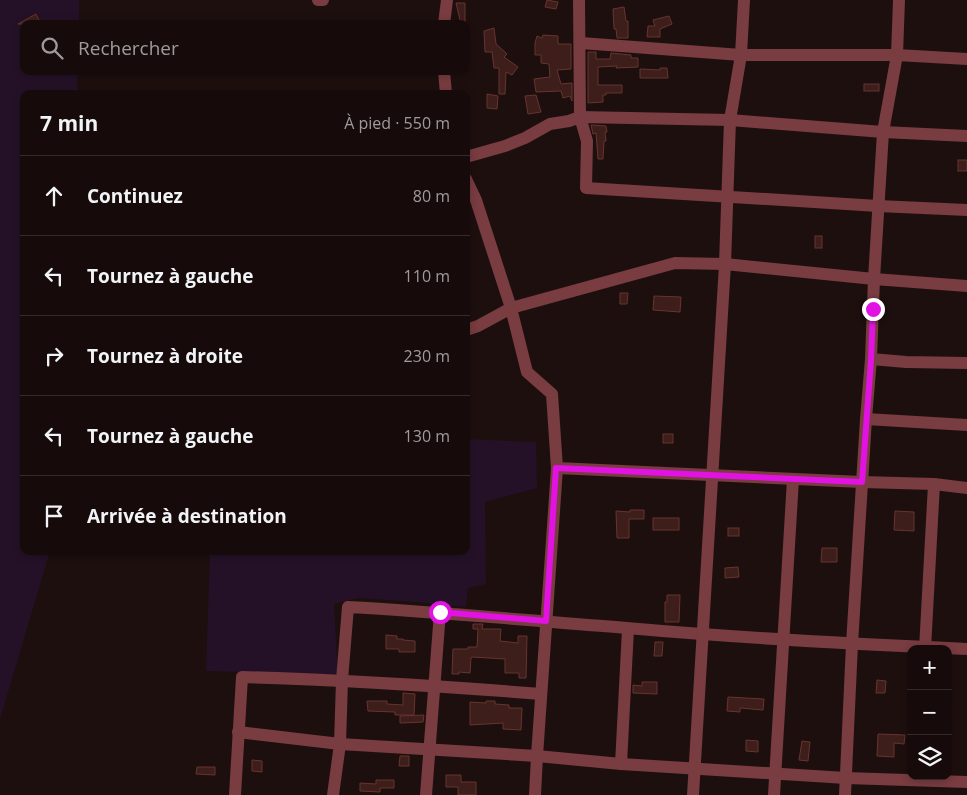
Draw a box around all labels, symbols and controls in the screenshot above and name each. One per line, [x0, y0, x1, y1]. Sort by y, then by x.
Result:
search box [20, 20, 470, 75]
icon: search [38, 34, 66, 62]
text: Rechercher [78, 35, 179, 61]
text: 7 min [40, 109, 98, 137]
text: À pied · 550 m [344, 112, 450, 134]
icon: ahead [40, 182, 68, 210]
text: Continuez [87, 183, 183, 209]
text: 80 m [413, 185, 450, 207]
icon: left [40, 262, 68, 290]
text: Tournez à gauche [87, 263, 253, 289]
text: 110 m [404, 265, 450, 287]
route end [862, 298, 885, 321]
icon: right [40, 342, 68, 370]
text: Tournez à droite [87, 343, 243, 369]
text: 230 m [404, 345, 450, 367]
icon: left [40, 422, 68, 450]
text: Tournez à gauche [87, 423, 253, 449]
text: 130 m [404, 425, 450, 447]
icon: arrive [40, 502, 68, 530]
text: Arrivée à destination [87, 503, 287, 529]
route start [429, 601, 452, 624]
map controls [907, 645, 952, 780]
button: + [907, 645, 952, 690]
button: − [907, 690, 952, 735]
button: layers [907, 735, 952, 780]

